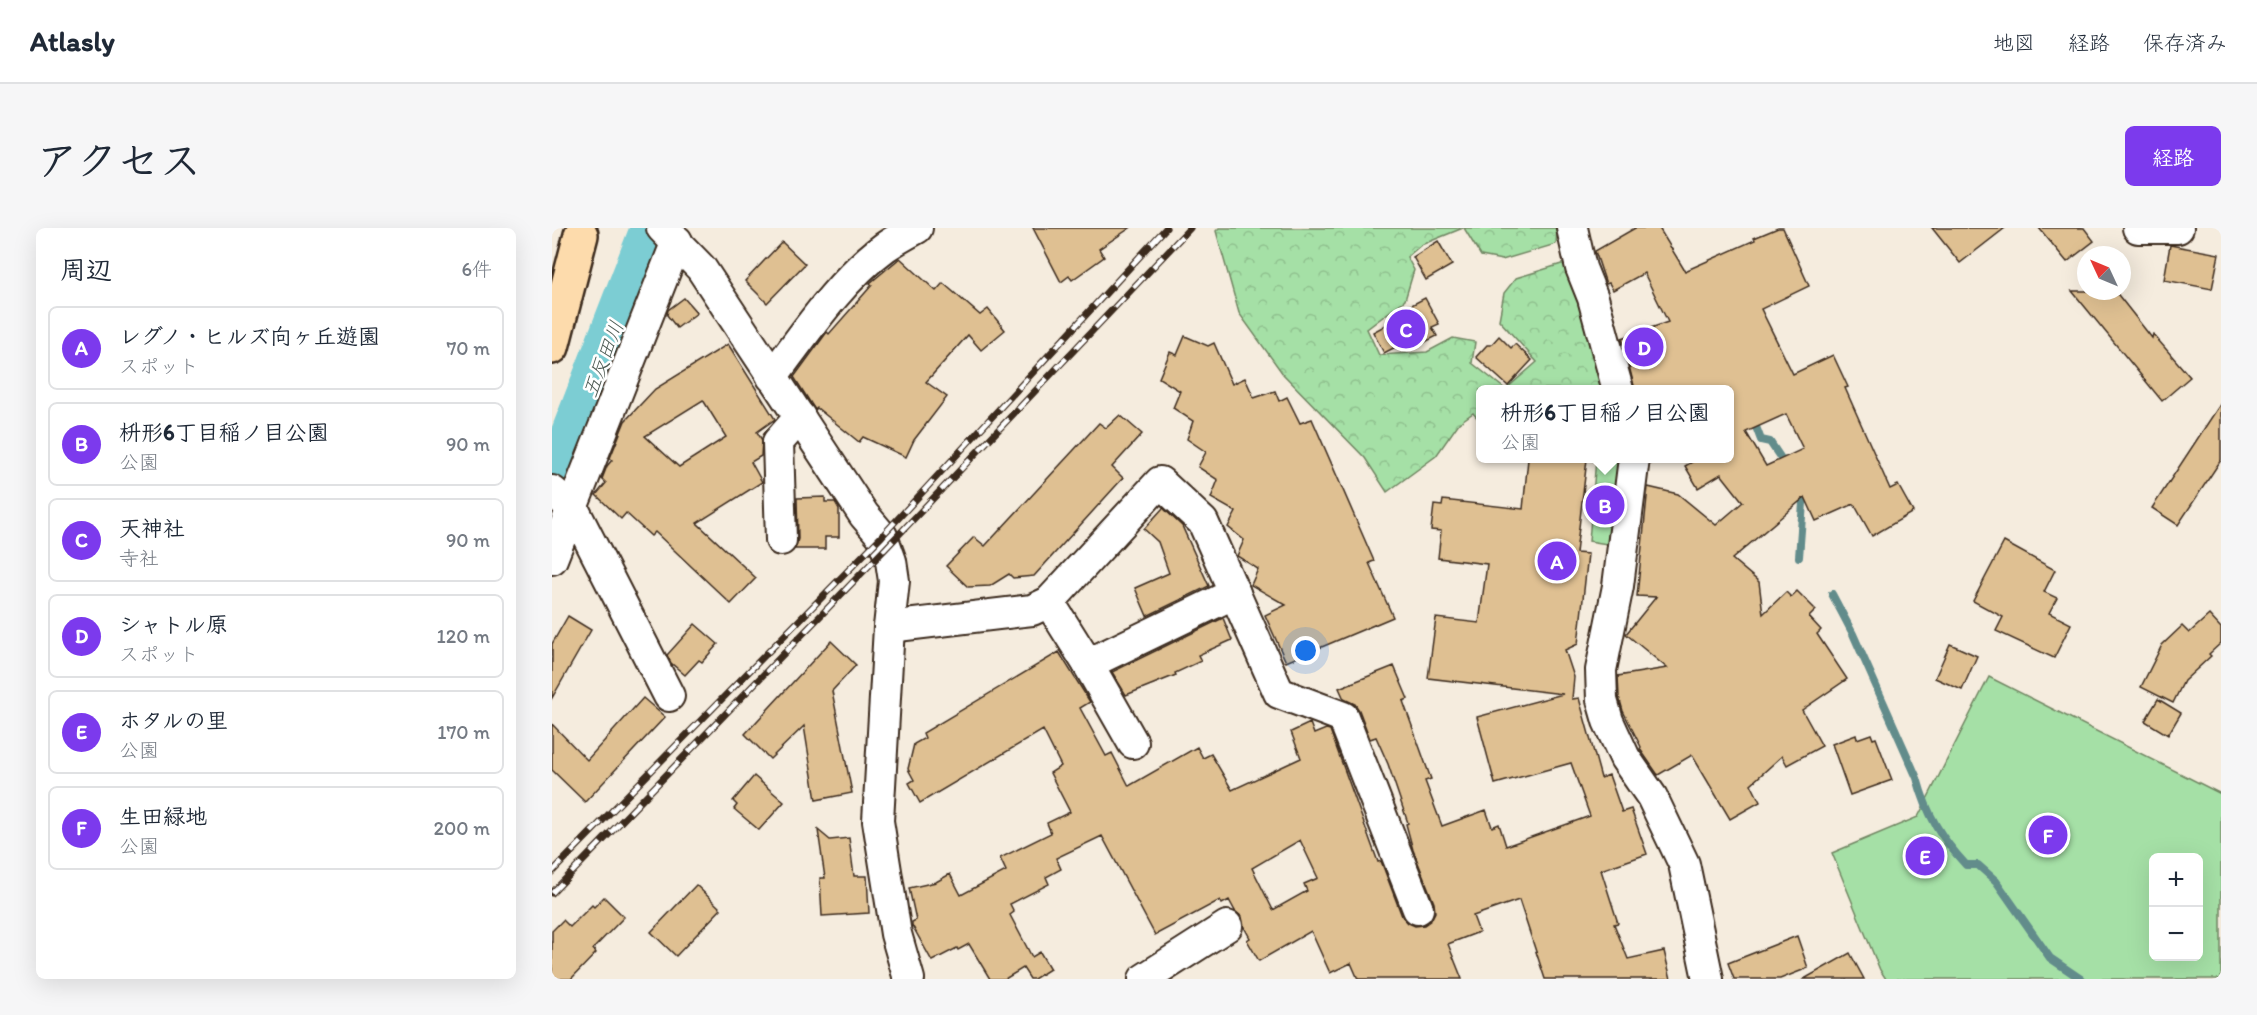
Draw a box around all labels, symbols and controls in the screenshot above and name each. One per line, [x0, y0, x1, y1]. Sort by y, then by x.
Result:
text: Atlasly [30, 24, 115, 58]
text: 地図 [1993, 30, 2035, 55]
text: 経路 [2068, 30, 2110, 55]
text: 保存済み [2143, 30, 2227, 55]
button: 経路 [2125, 126, 2221, 186]
text: アクセス [36, 135, 201, 186]
north arrow [2077, 246, 2131, 300]
text: 周辺 [60, 254, 112, 286]
text: 6件 [461, 257, 492, 281]
pin: C [1386, 306, 1426, 352]
water label: 五反田川 [577, 317, 629, 401]
text: レグノ・ヒルズ向ヶ丘遊園 [119, 323, 380, 350]
pin: D [1624, 324, 1664, 370]
text: A [75, 336, 88, 360]
text: 70 m [446, 336, 490, 360]
text: スポット [119, 354, 199, 378]
popup [1476, 385, 1734, 463]
text: 枡形6丁目稲ノ目公園 [1500, 399, 1710, 426]
text: 枡形6丁目稲ノ目公園 [119, 419, 329, 446]
text: 公園 [1500, 430, 1540, 454]
text: B [75, 432, 88, 456]
text: 90 m [446, 432, 490, 456]
text: 公園 [119, 450, 159, 474]
pin: B [1586, 482, 1624, 528]
text: 天神社 [119, 515, 185, 542]
text: C [75, 528, 88, 552]
text: 90 m [446, 528, 490, 552]
pin: A [1538, 538, 1576, 584]
text: 寺社 [119, 546, 159, 570]
text: シャトル原 [119, 611, 228, 638]
text: D [75, 624, 88, 648]
text: 120 m [437, 624, 490, 648]
your location [1291, 636, 1320, 665]
text: スポット [119, 642, 199, 666]
text: ホタルの里 [119, 707, 228, 734]
text: E [76, 720, 87, 744]
text: 170 m [437, 720, 490, 744]
text: 公園 [119, 738, 159, 762]
text: 生田緑地 [119, 803, 207, 830]
pin: F [2028, 812, 2068, 858]
text: F [76, 816, 87, 840]
text: 200 m [434, 816, 490, 840]
text: 公園 [119, 834, 159, 858]
pin: E [1906, 834, 1944, 878]
map controls [2149, 853, 2203, 961]
button: + [2149, 853, 2203, 907]
button: − [2149, 907, 2203, 961]

